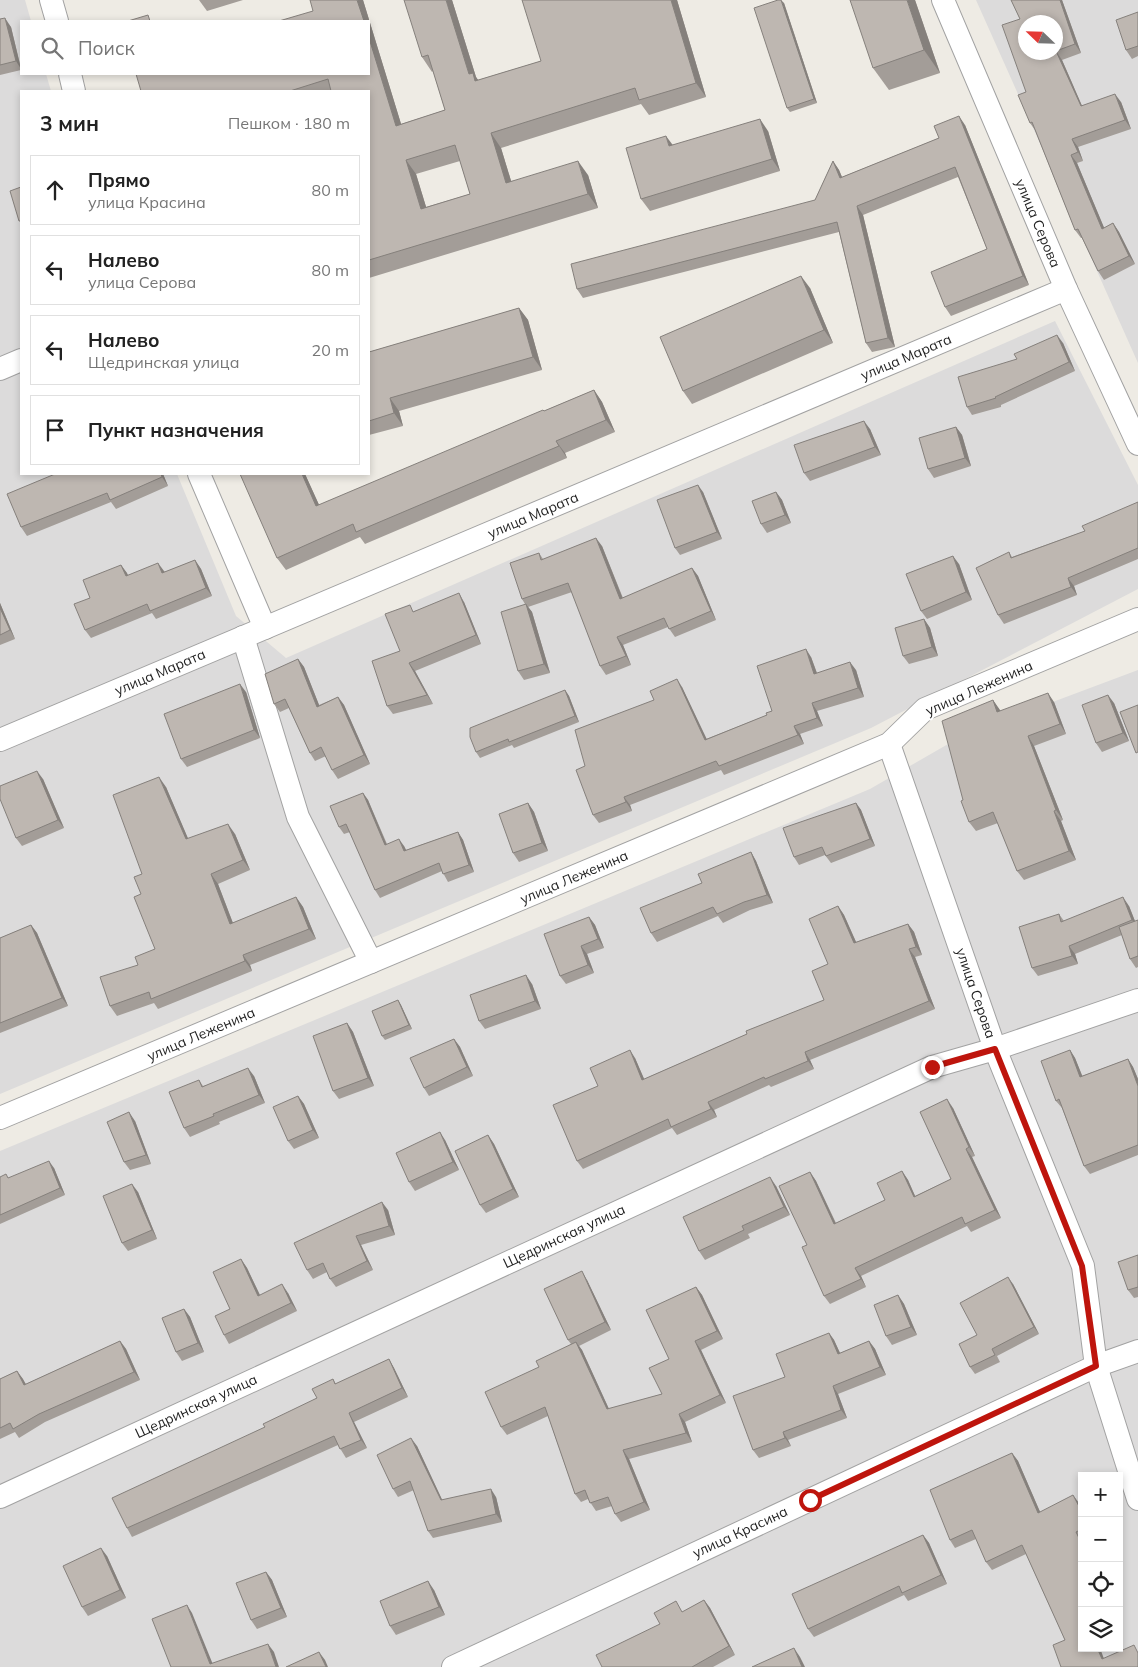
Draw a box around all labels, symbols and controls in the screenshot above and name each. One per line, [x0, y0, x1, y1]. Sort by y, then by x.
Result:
north arrow [1018, 15, 1063, 60]
search box [20, 20, 370, 75]
icon: search [38, 34, 66, 62]
text: Поиск [78, 36, 135, 60]
text: 3 мин [40, 110, 99, 136]
text: Пешком · 180 m [228, 113, 350, 133]
text: Прямо [88, 168, 150, 192]
icon: ahead [41, 176, 69, 204]
street label: улица Серова [1011, 176, 1065, 270]
text: 80 m [312, 180, 349, 200]
text: улица Красина [88, 192, 206, 212]
text: Налево [88, 248, 160, 272]
icon: left [41, 256, 69, 284]
text: 80 m [312, 260, 349, 280]
text: улица Серова [88, 272, 196, 292]
text: Налево [88, 328, 160, 352]
street label: улица Марата [858, 330, 954, 384]
icon: left [41, 336, 69, 364]
text: 20 m [312, 340, 349, 360]
text: Щедринская улица [88, 352, 239, 372]
icon: arrive [41, 416, 69, 444]
text: Пункт назначения [88, 418, 264, 442]
street label: улица Марата [485, 488, 581, 542]
street label: улица Марата [112, 645, 208, 699]
street label: улица Леженина [923, 656, 1035, 720]
street label: улица Леженина [517, 846, 631, 908]
street label: улица Серова [952, 945, 1000, 1041]
street label: улица Леженина [144, 1003, 258, 1065]
route end [921, 1056, 944, 1079]
street label: Щедринская улица [500, 1200, 628, 1272]
street label: Щедринская улица [132, 1370, 260, 1442]
map controls [1078, 1472, 1123, 1652]
button: + [1078, 1472, 1123, 1517]
route start [799, 1489, 822, 1512]
street label: улица Красина [690, 1502, 790, 1562]
button: − [1078, 1517, 1123, 1562]
button: locate [1078, 1562, 1123, 1607]
button: layers [1078, 1607, 1123, 1652]

